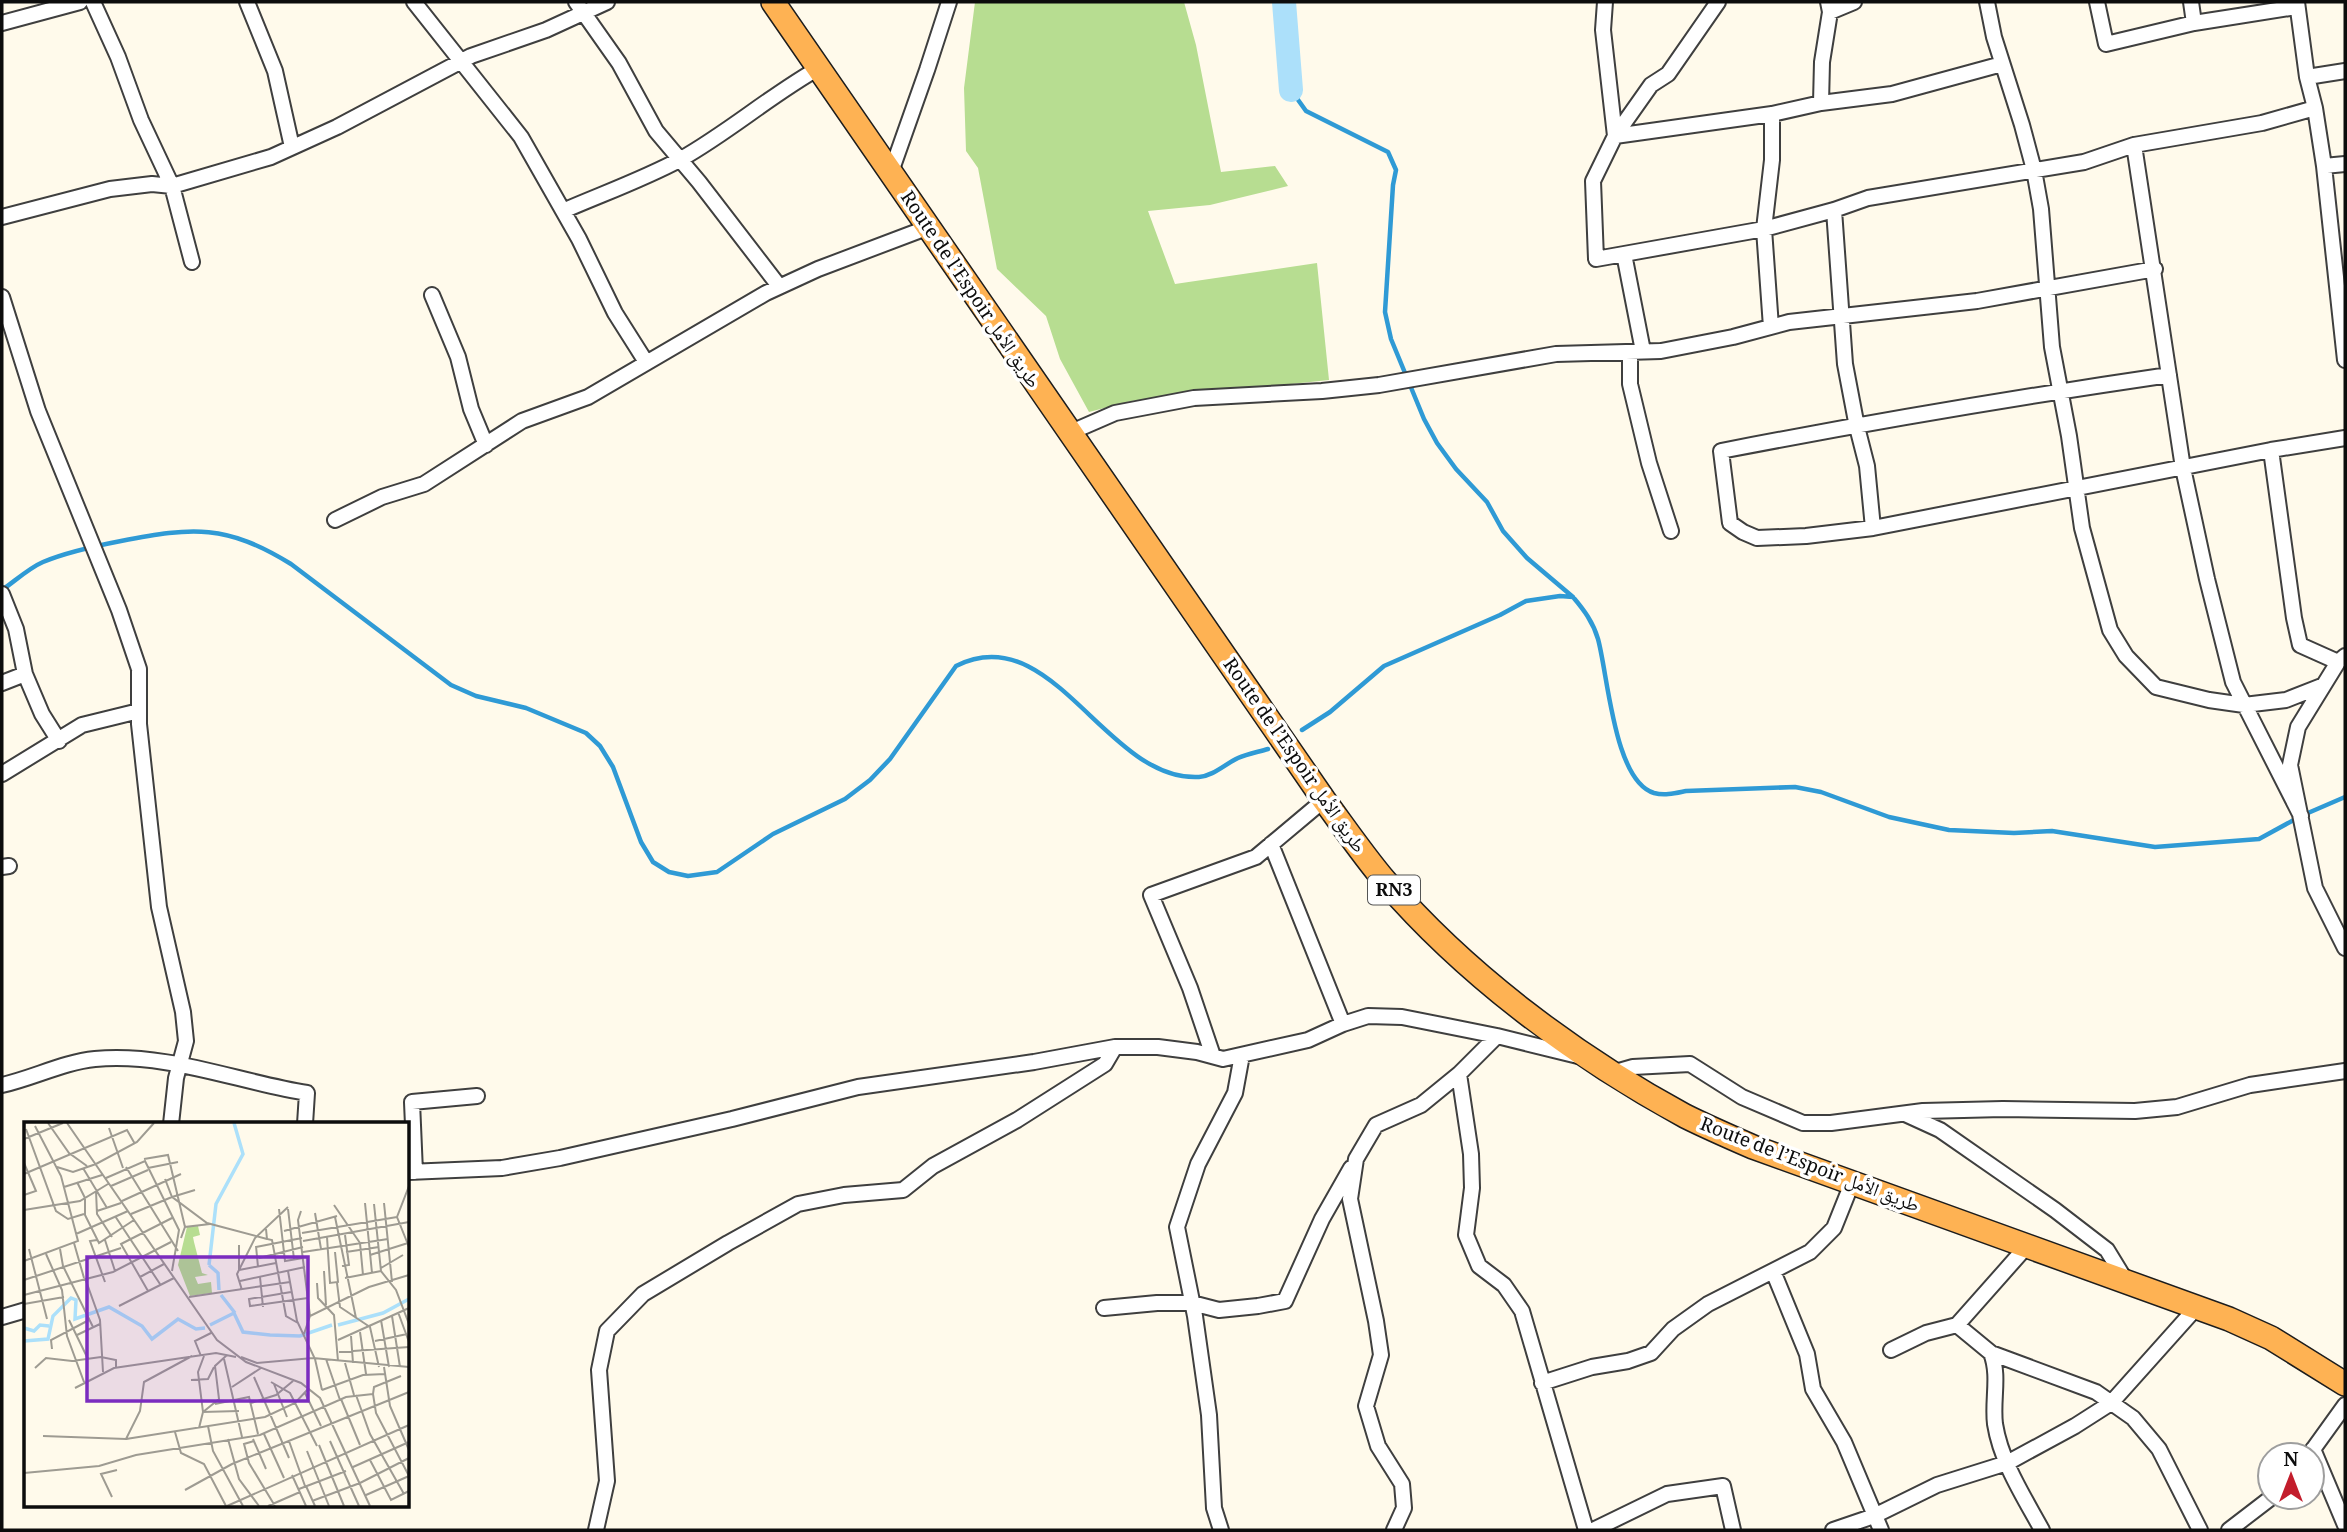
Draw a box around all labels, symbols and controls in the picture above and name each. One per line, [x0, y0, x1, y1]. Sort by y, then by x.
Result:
street label: Route de l’Espoir طريق الأمل [890, 185, 1047, 396]
street label: Route de l’Espoir طريق الأمل [1213, 652, 1372, 861]
road number: RN3 [1368, 876, 1420, 904]
street label: Route de l’Espoir طريق الأمل [1694, 1110, 1923, 1223]
inset map [24, 1122, 410, 1508]
north arrow [2256, 1441, 2326, 1511]
text: N [2284, 1446, 2299, 1478]

